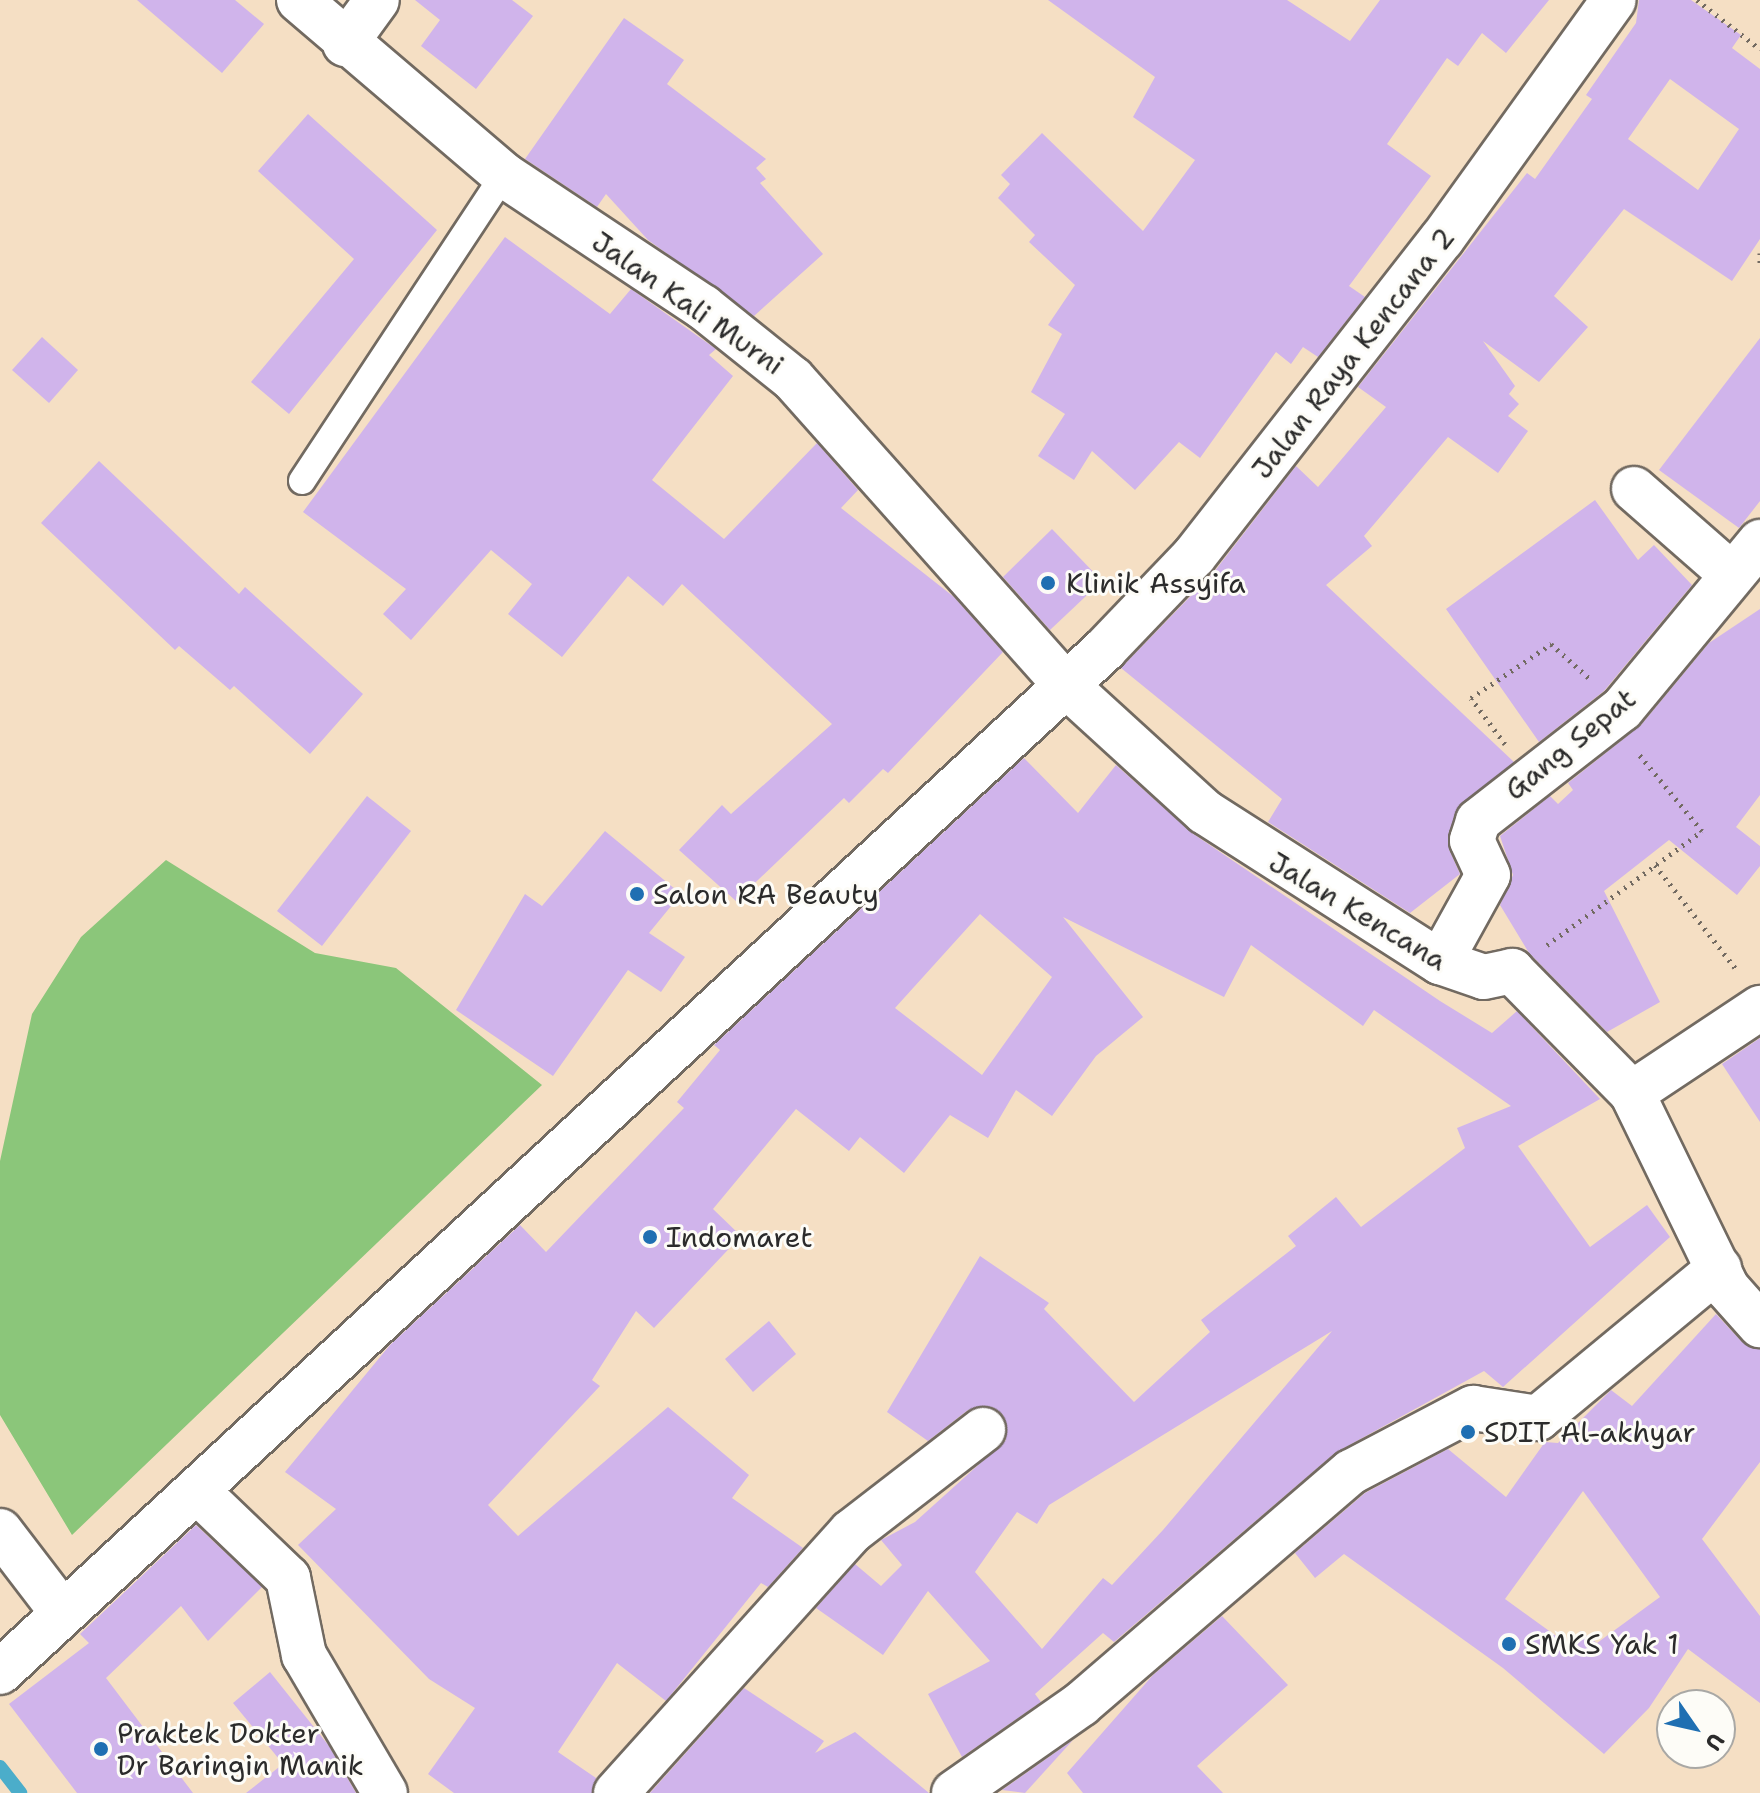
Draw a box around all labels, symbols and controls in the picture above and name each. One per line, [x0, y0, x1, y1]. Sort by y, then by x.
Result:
street label: Jalan Raya Kencana 2 [1245, 221, 1461, 485]
street label: Jalan Kali Murni [586, 224, 790, 382]
place label: Klinik Assyifa [1066, 566, 1246, 600]
marker: Klinik Assyifa [1037, 572, 1059, 594]
street label: Gang Sepat [1498, 681, 1642, 807]
street label: Jalan Kencana [1263, 845, 1453, 977]
place label: Salon RA Beauty [653, 877, 879, 911]
marker: Salon RA Beauty [628, 885, 646, 903]
place label: Indomaret [666, 1220, 813, 1254]
marker: Indomaret [641, 1228, 659, 1246]
place label: SDIT Al-akhyar [1484, 1415, 1696, 1449]
marker: SDIT Al-akhyar [1459, 1423, 1477, 1441]
place label: SMKS Yak 1 [1525, 1627, 1679, 1661]
marker: SMKS Yak 1 [1500, 1635, 1518, 1653]
north arrow [1656, 1689, 1736, 1769]
place label: Praktek Dokter Dr Baringin Manik [117, 1716, 364, 1782]
text: U [1698, 1727, 1731, 1756]
marker: Praktek Dokter Dr Baringin Manik [92, 1740, 110, 1758]

